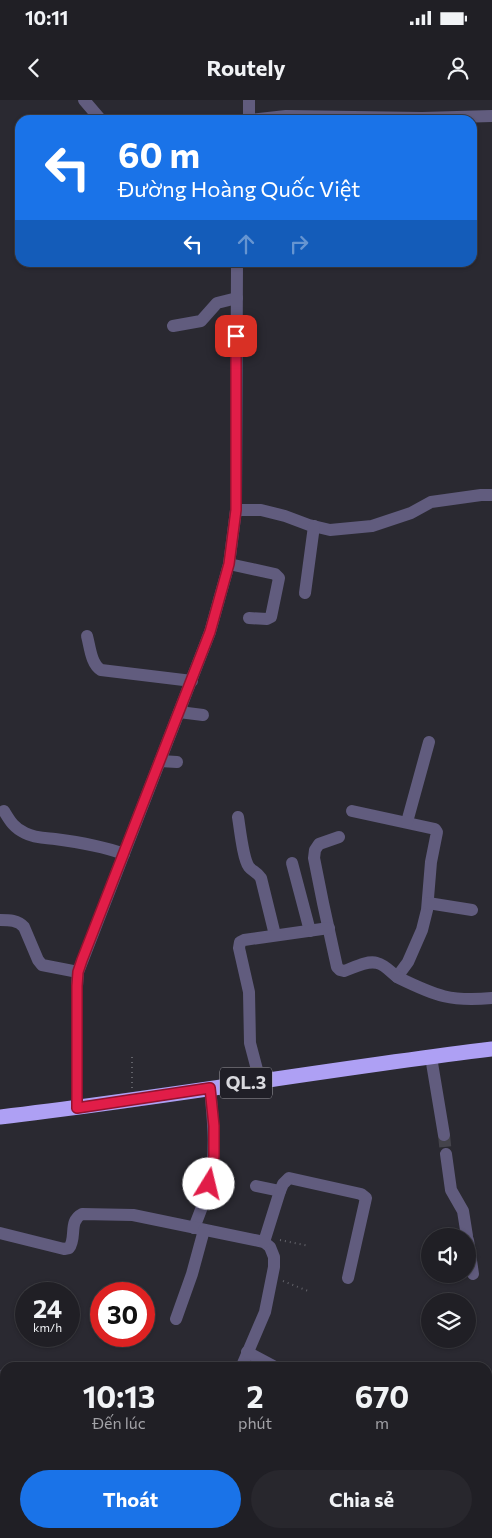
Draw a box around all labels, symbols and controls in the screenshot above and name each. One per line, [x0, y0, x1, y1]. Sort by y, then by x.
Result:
text: 10:11 [25, 6, 68, 29]
icon: back [20, 54, 48, 82]
text: Routely [207, 54, 285, 81]
icon: person [444, 54, 472, 82]
text: 60 m [118, 132, 200, 175]
icon: left [35, 135, 100, 200]
text: Đường Hoàng Quốc Việt [118, 175, 360, 202]
icon: left [179, 230, 207, 258]
icon: ahead [232, 230, 260, 258]
icon: right [285, 230, 313, 258]
pin [215, 315, 257, 357]
icon: arrive [222, 322, 250, 350]
road number: QL.3 [220, 1068, 272, 1098]
position arrow [182, 1157, 234, 1209]
map controls [421, 1228, 476, 1348]
button: sound [421, 1228, 476, 1283]
speed limit sign: 30 [90, 1282, 155, 1347]
text: 24 [33, 1293, 62, 1323]
button: layers [421, 1293, 476, 1348]
text: km/h [33, 1320, 62, 1334]
text: 10:13 [83, 1377, 155, 1414]
text: 2 [246, 1377, 264, 1414]
text: 670 [355, 1377, 409, 1414]
text: Đến lúc [92, 1413, 146, 1432]
text: phút [238, 1413, 272, 1432]
text: m [375, 1413, 389, 1432]
button: Thoát [20, 1470, 241, 1528]
button: Chia sẻ [251, 1470, 472, 1528]

